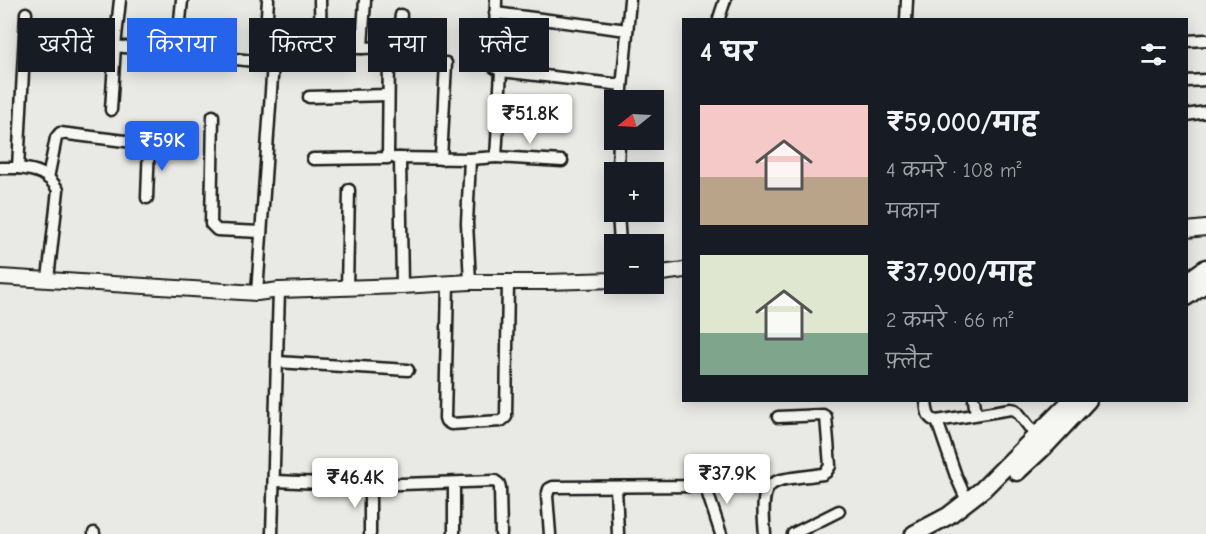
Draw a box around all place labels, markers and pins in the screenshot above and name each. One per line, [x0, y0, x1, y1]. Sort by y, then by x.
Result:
pin: ₹51.8K [481, 94, 579, 145]
pin: ₹59K [126, 121, 198, 172]
pin: ₹37.9K [678, 454, 776, 505]
pin: ₹46.4K [306, 458, 404, 509]

